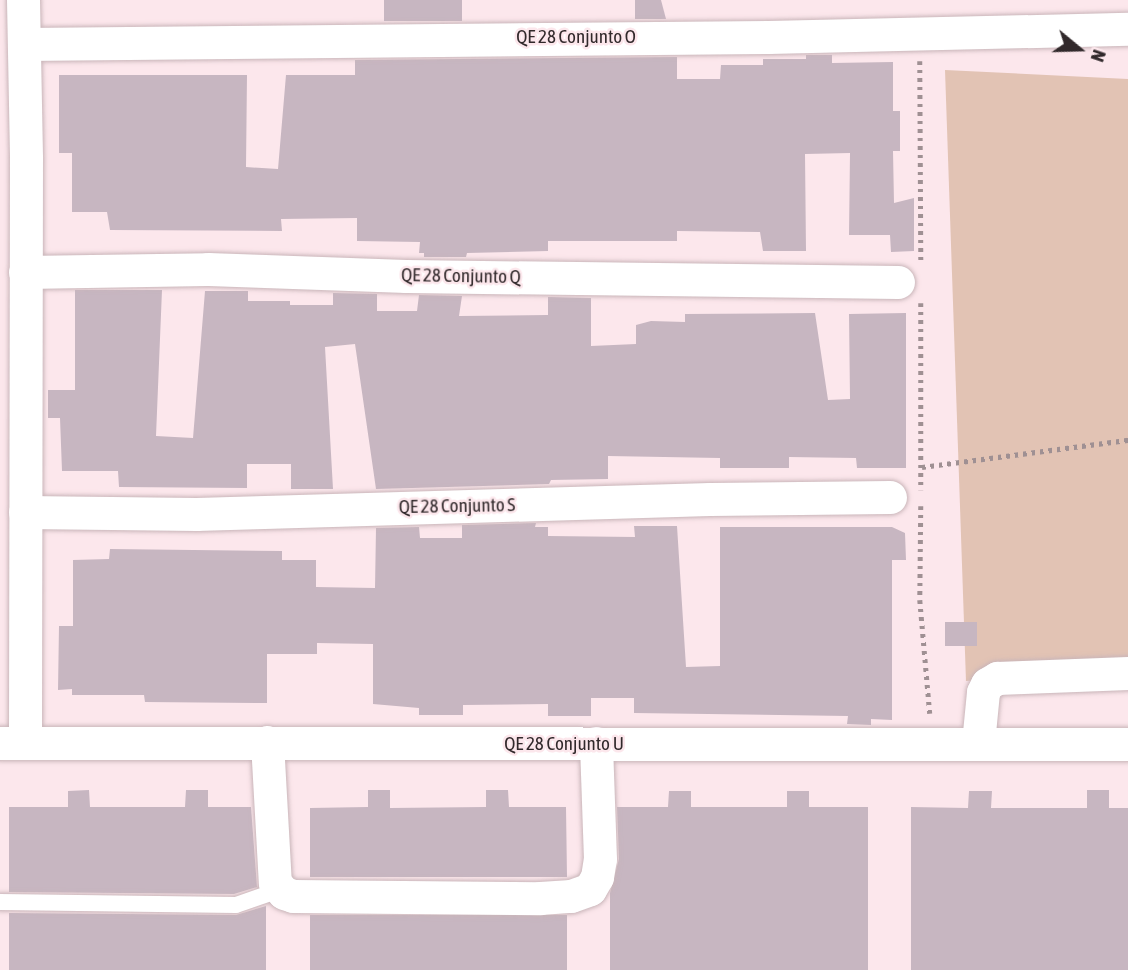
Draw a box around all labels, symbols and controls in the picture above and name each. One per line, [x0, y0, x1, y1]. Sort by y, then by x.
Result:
north arrow [1044, 14, 1114, 84]
street label: QE 28 Conjunto O [516, 26, 636, 48]
text: N [1087, 47, 1111, 65]
street label: QE 28 Conjunto Q [401, 264, 521, 288]
street label: QE 28 Conjunto S [399, 494, 515, 518]
street label: QE 28 Conjunto U [504, 733, 624, 755]

